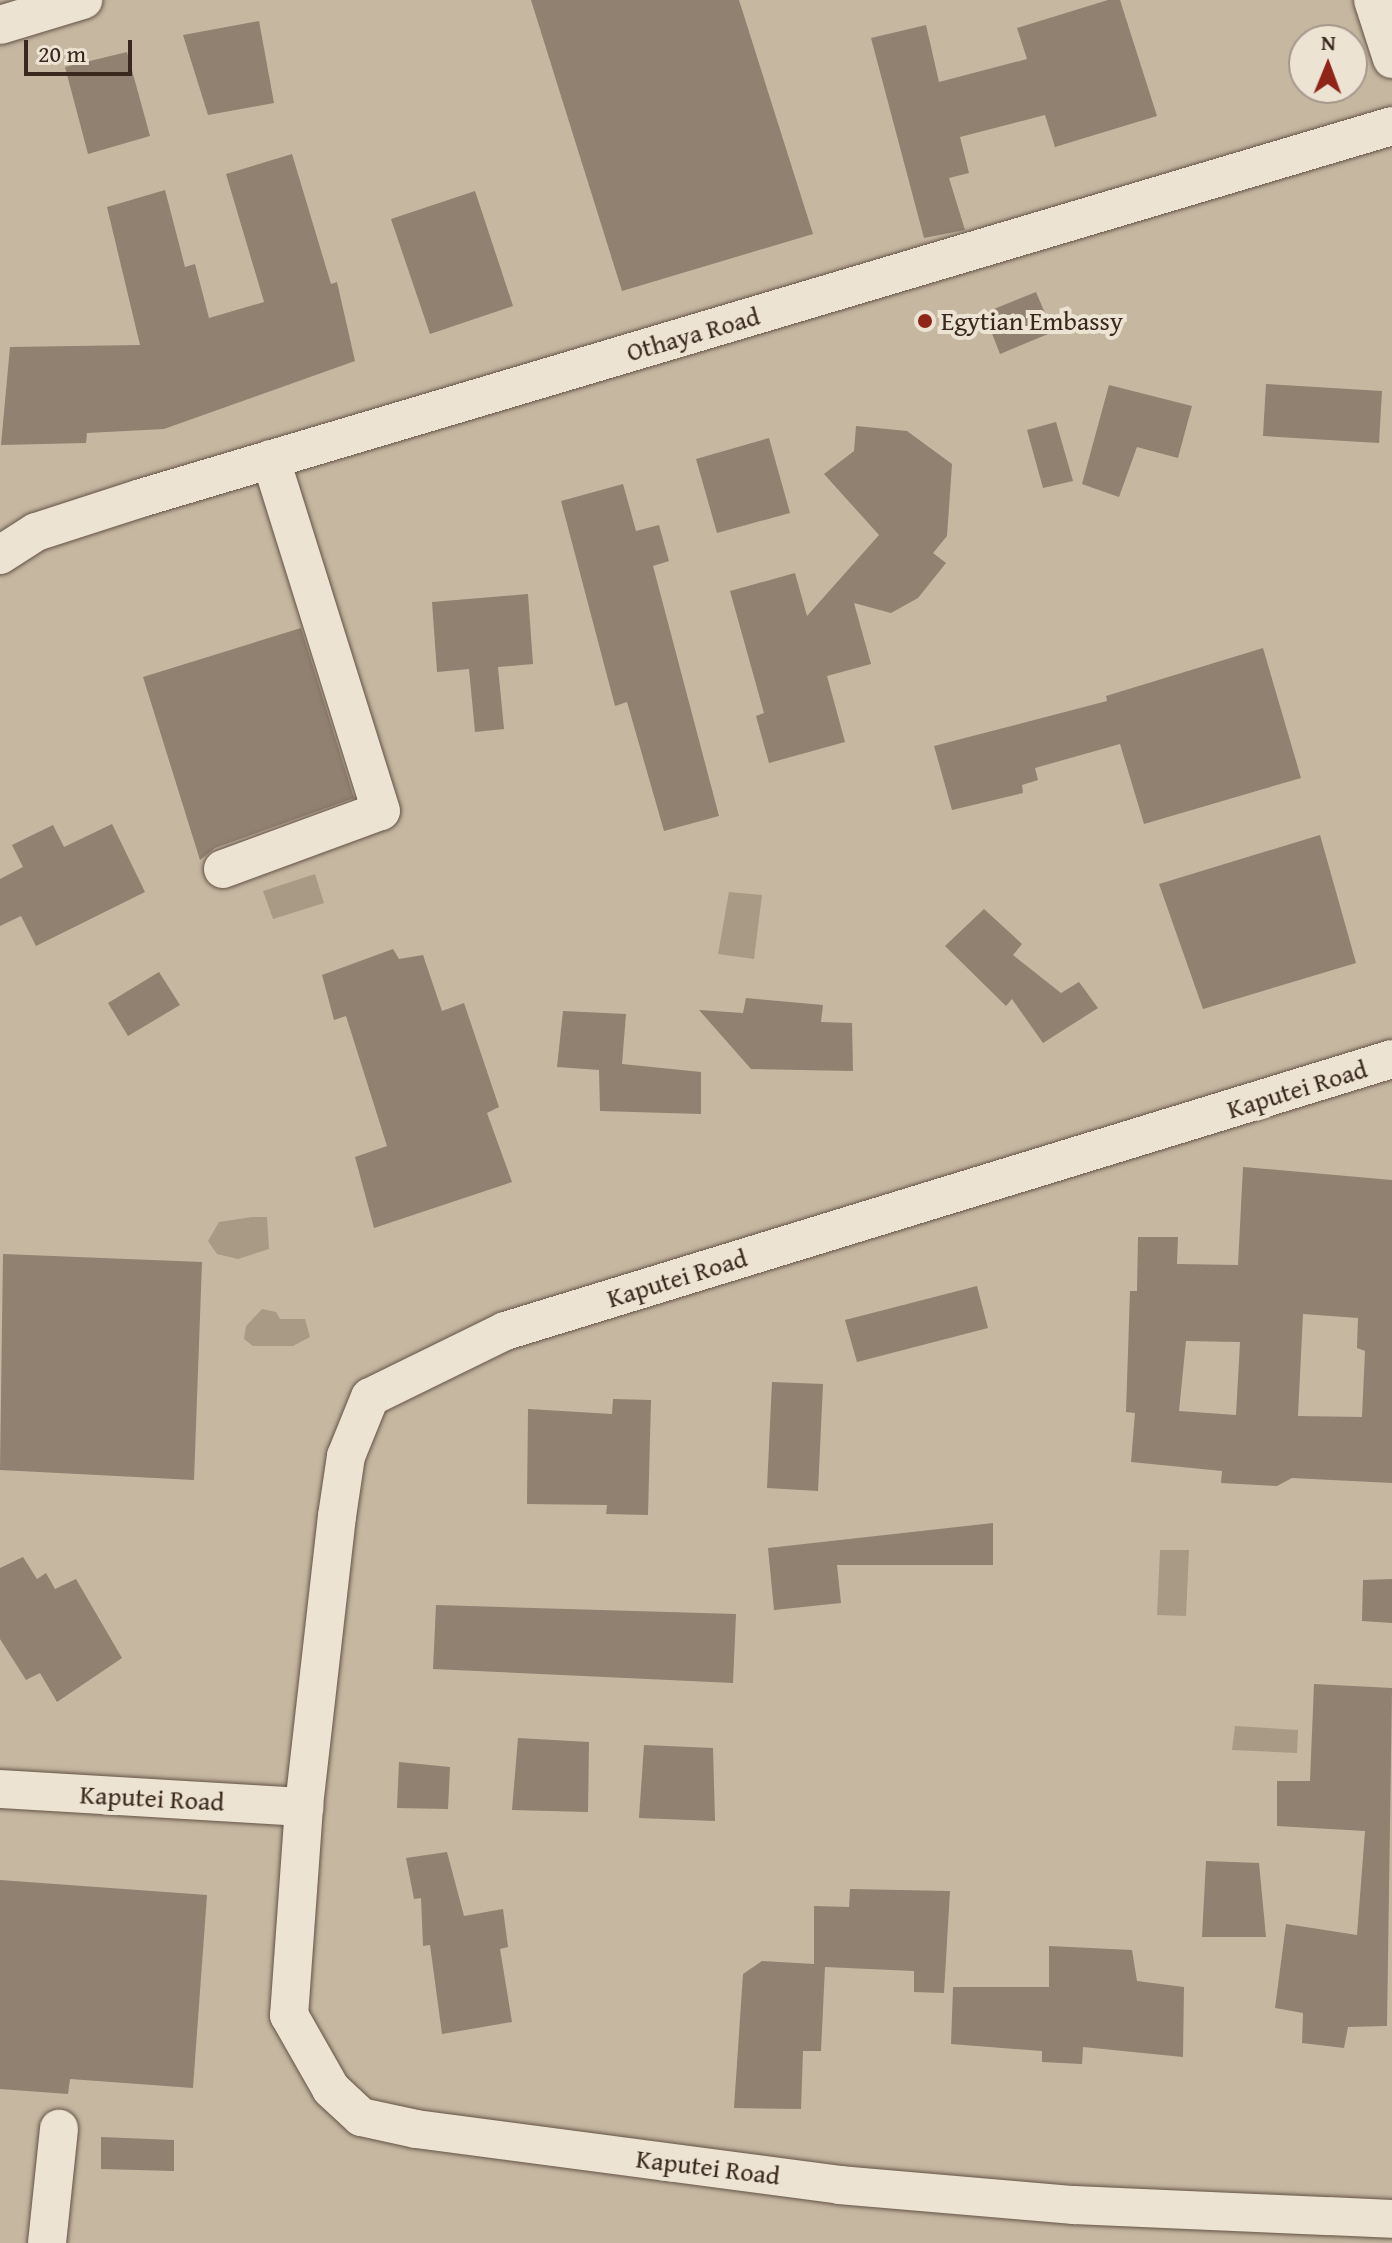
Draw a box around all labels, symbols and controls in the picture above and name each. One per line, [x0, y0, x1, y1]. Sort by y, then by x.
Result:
scale bar [28, 24, 136, 74]
north arrow [1288, 24, 1368, 104]
text: N [1321, 26, 1336, 58]
text: 20 m [38, 36, 86, 71]
street label: Othaya Road [623, 300, 763, 368]
place label: Egytian Embassy [941, 305, 1123, 337]
marker: Egytian Embassy [916, 312, 934, 330]
street label: Kaputei Road [1223, 1053, 1371, 1125]
street label: Kaputei Road [603, 1242, 751, 1314]
street label: Kaputei Road [79, 1779, 225, 1817]
street label: Kaputei Road [634, 2143, 782, 2191]

